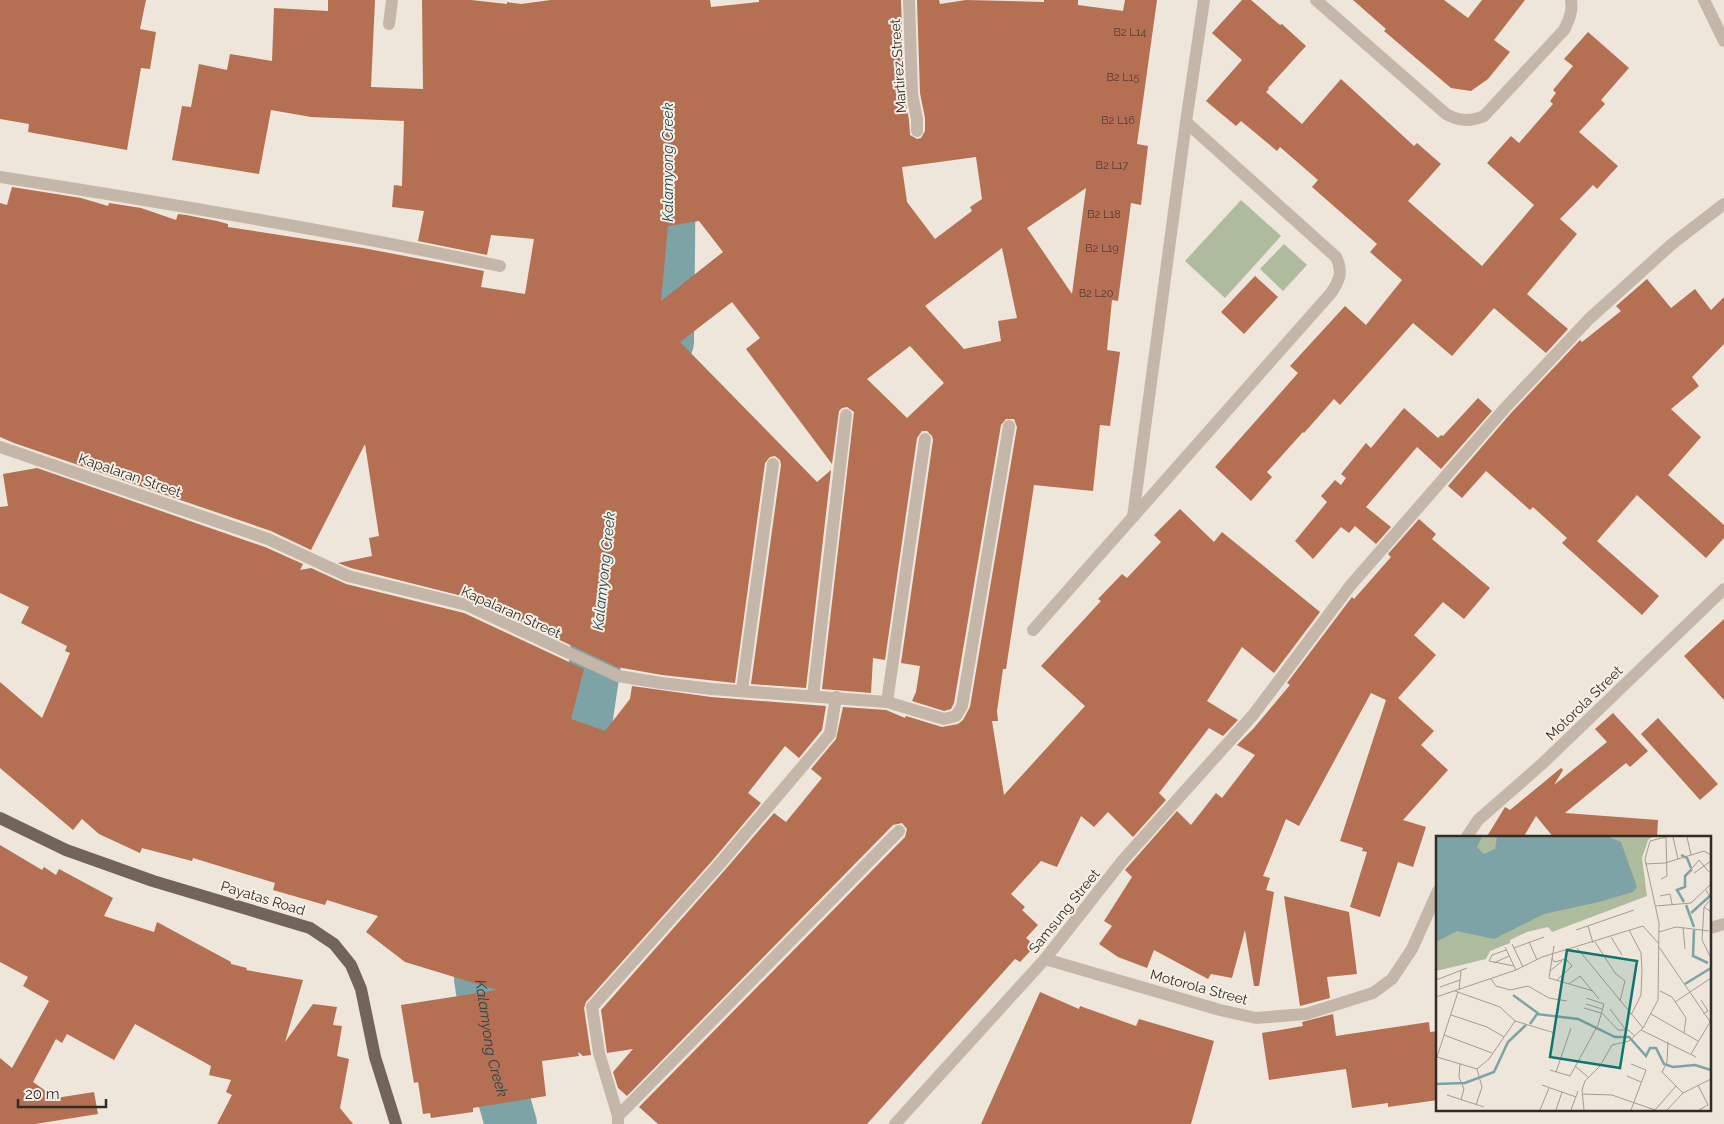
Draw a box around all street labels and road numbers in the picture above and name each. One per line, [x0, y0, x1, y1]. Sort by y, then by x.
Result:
street label: Martirez Street [887, 18, 909, 114]
street label: Kapalaran Street [77, 450, 184, 500]
street label: Kapalaran Street [459, 583, 564, 641]
street label: Motorola Street [1542, 662, 1626, 744]
street label: Samsung Street [1025, 866, 1103, 956]
street label: Payatas Road [219, 878, 307, 918]
street label: Motorola Street [1149, 966, 1250, 1008]

